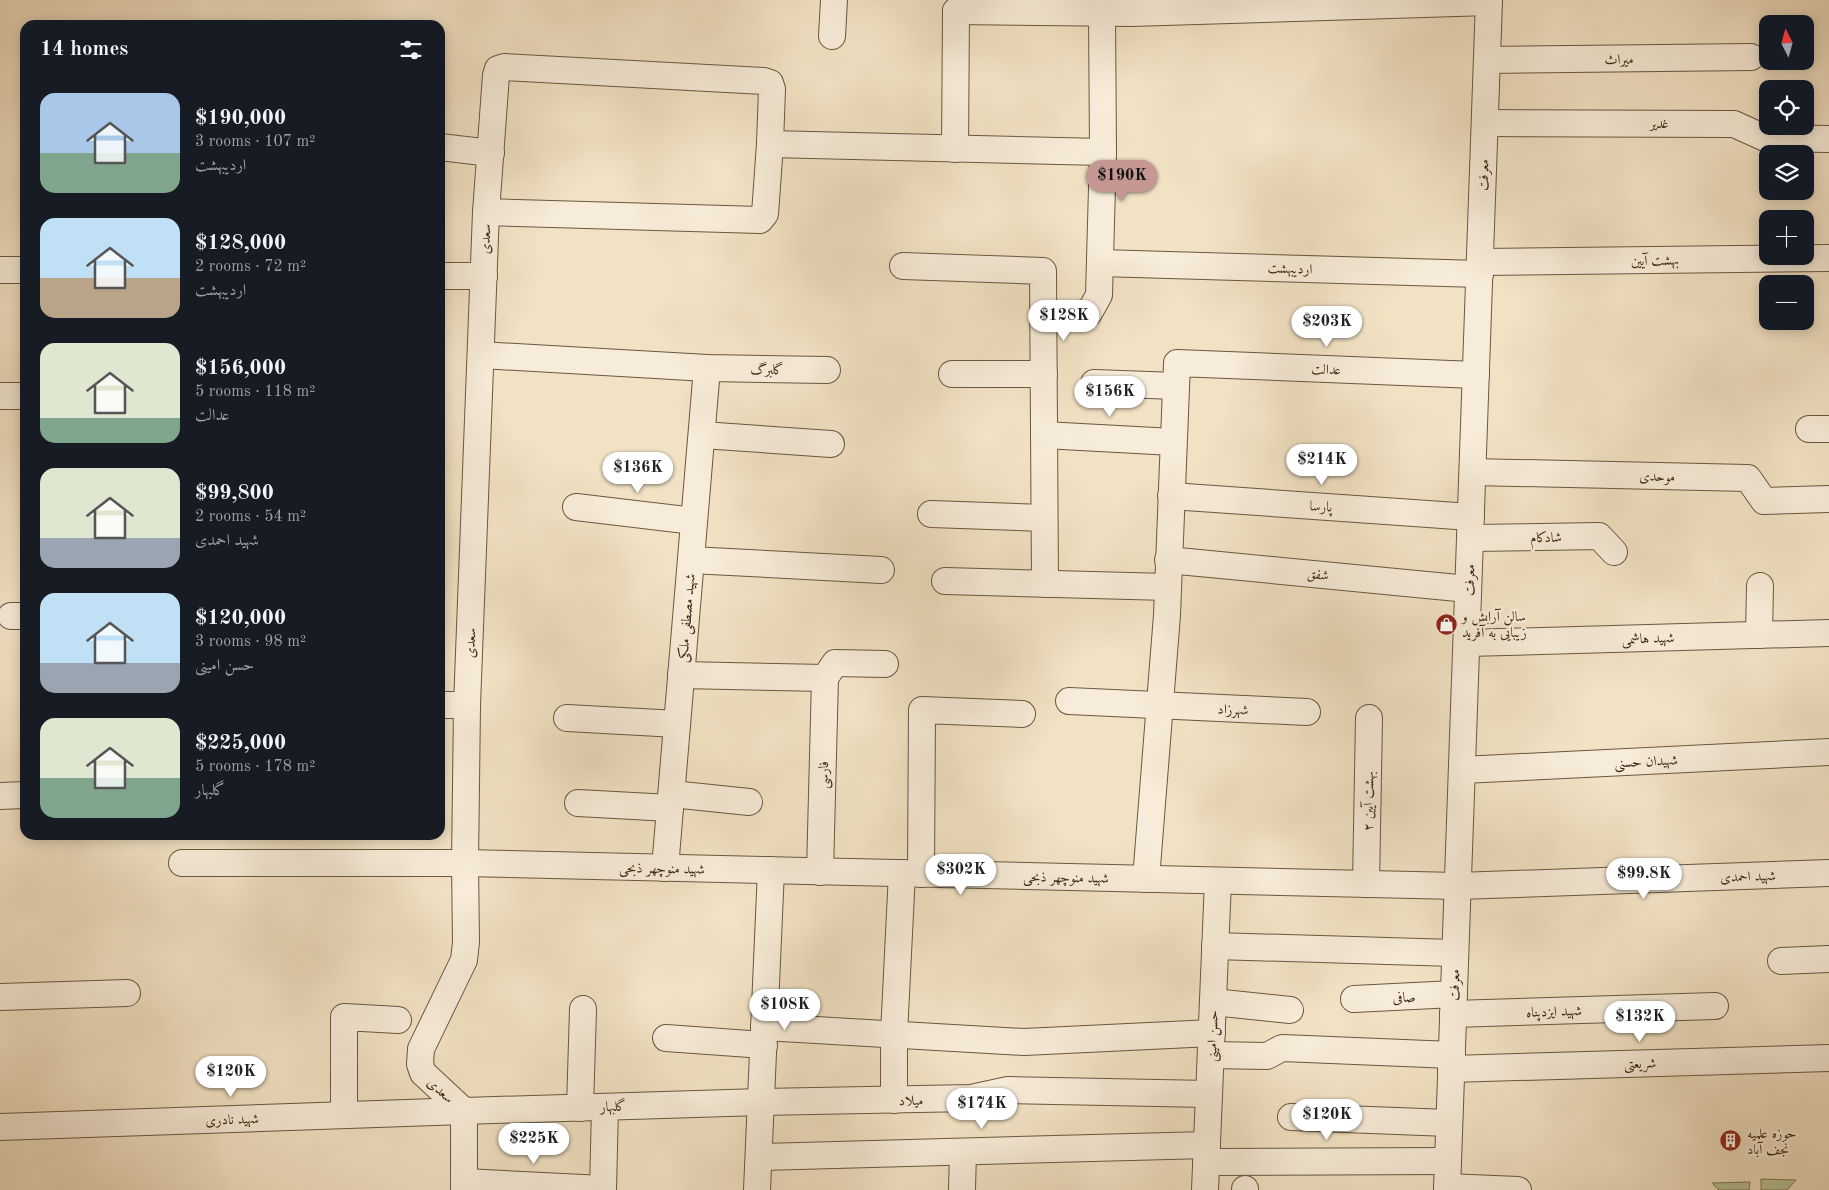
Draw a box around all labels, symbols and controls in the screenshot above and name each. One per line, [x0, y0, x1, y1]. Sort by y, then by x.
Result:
north arrow [1759, 15, 1814, 70]
map controls [1759, 15, 1814, 330]
icon: filters [397, 36, 425, 64]
text: 14 homes [40, 39, 128, 60]
street label: میراث [1604, 53, 1634, 68]
button: locate [1759, 80, 1814, 135]
text: $190,000 [195, 108, 286, 129]
icon: home [80, 113, 140, 173]
street label: غدیر [1648, 117, 1668, 131]
text: 3 rooms · 107 m² [195, 134, 315, 150]
button: layers [1759, 145, 1814, 200]
text: اردیبهشت [195, 158, 246, 174]
street label: معرفت [1476, 159, 1493, 191]
pin: $190K [1087, 160, 1157, 202]
text: $190K [1097, 168, 1147, 184]
button: + [1759, 210, 1814, 265]
street label: سعدی [478, 224, 495, 254]
text: $128,000 [195, 233, 286, 254]
icon: home [80, 238, 140, 298]
street label: بهشت آیین [1631, 252, 1679, 270]
text: 2 rooms · 72 m² [195, 259, 306, 275]
street label: اردیبهشت [1267, 261, 1313, 279]
button: − [1759, 275, 1814, 330]
text: اردیبهشت [195, 283, 246, 299]
pin: $128K [1029, 300, 1099, 342]
pin: $203K [1292, 306, 1362, 348]
text: $128K [1039, 308, 1089, 324]
text: $203K [1302, 314, 1352, 330]
text: $156,000 [195, 358, 286, 379]
street label: گلبرگ [750, 361, 784, 378]
street label: عدالت [1311, 362, 1341, 378]
icon: home [80, 363, 140, 423]
pin: $156K [1075, 376, 1145, 418]
text: 5 rooms · 118 m² [195, 384, 315, 400]
text: $156K [1085, 384, 1135, 400]
text: عدالت [195, 408, 229, 424]
pin: $214K [1287, 444, 1357, 486]
pin: $136K [603, 452, 673, 494]
text: $214K [1297, 452, 1347, 468]
text: $136K [613, 460, 663, 476]
street label: موحدی [1639, 470, 1675, 485]
text: $99,800 [195, 483, 274, 504]
icon: home [80, 488, 140, 548]
street label: پارسا [1309, 499, 1334, 518]
text: 2 rooms · 54 m² [195, 509, 306, 525]
street label: شادکام [1530, 530, 1562, 550]
text: شهید احمدی [195, 533, 259, 549]
street label: معرفت [1462, 564, 1479, 596]
street label: شفق [1306, 567, 1329, 584]
street label: شهید مصطفی ملکی [675, 573, 701, 663]
text: $120,000 [195, 608, 286, 629]
place label: سالن آرایش و زیبایی به آفرید [1460, 608, 1527, 642]
shop icon: سالن آرایش و زیبایی به آفرید [1434, 612, 1458, 636]
icon: home [80, 613, 140, 673]
street label: سعدی [463, 628, 480, 658]
street label: شهید هاشمی [1621, 631, 1675, 649]
text: 3 rooms · 98 m² [195, 634, 306, 650]
text: حسن امینی [195, 658, 254, 674]
street label: شهرزاد [1217, 702, 1249, 720]
text: $225,000 [195, 733, 286, 754]
icon: home [80, 738, 140, 798]
street label: شهیدان حسنی [1614, 753, 1678, 773]
text: 5 rooms · 178 m² [195, 759, 315, 775]
street label: فارسی [817, 761, 833, 789]
street label: بهشت آیین ۲ [1359, 771, 1379, 831]
text: گلبهار [195, 783, 225, 799]
pin: $302K [926, 854, 996, 896]
pin: $99.8K [1603, 858, 1685, 900]
street label: شهید منوچهر ذبحی [619, 861, 705, 879]
text: $302K [936, 862, 986, 878]
text: $99.8K [1617, 866, 1671, 882]
street label: شهید احمدی [1720, 869, 1776, 887]
street label: شهید منوچهر ذبحی [1023, 870, 1109, 888]
street label: معرفت [1447, 969, 1464, 1001]
pin: $108K [750, 988, 820, 1031]
street label: صافی [1392, 990, 1416, 1007]
text: $108K [760, 997, 810, 1013]
pin: $132K [1605, 1000, 1675, 1043]
street label: شهید ایزدپناه [1526, 1004, 1583, 1023]
text: $132K [1615, 1009, 1665, 1025]
street label: حسن امینی [1205, 1010, 1223, 1062]
pin: $120K [196, 1056, 266, 1098]
street label: شریعتی [1624, 1056, 1657, 1074]
text: $120K [206, 1064, 256, 1080]
street label: سعدی [424, 1075, 456, 1107]
pin: $174K [947, 1088, 1017, 1130]
street label: میلاد [898, 1094, 924, 1109]
text: $174K [957, 1096, 1007, 1112]
street label: گلبهار [598, 1098, 626, 1117]
pin: $120K [1292, 1098, 1362, 1141]
text: $120K [1302, 1107, 1352, 1123]
street label: شهید نادری [205, 1112, 259, 1130]
pin: $225K [499, 1122, 569, 1165]
place label: حوزه علمیه نجف آباد [1747, 1127, 1796, 1158]
building icon: حوزه علمیه نجف آباد [1719, 1129, 1743, 1153]
text: $225K [509, 1131, 559, 1147]

